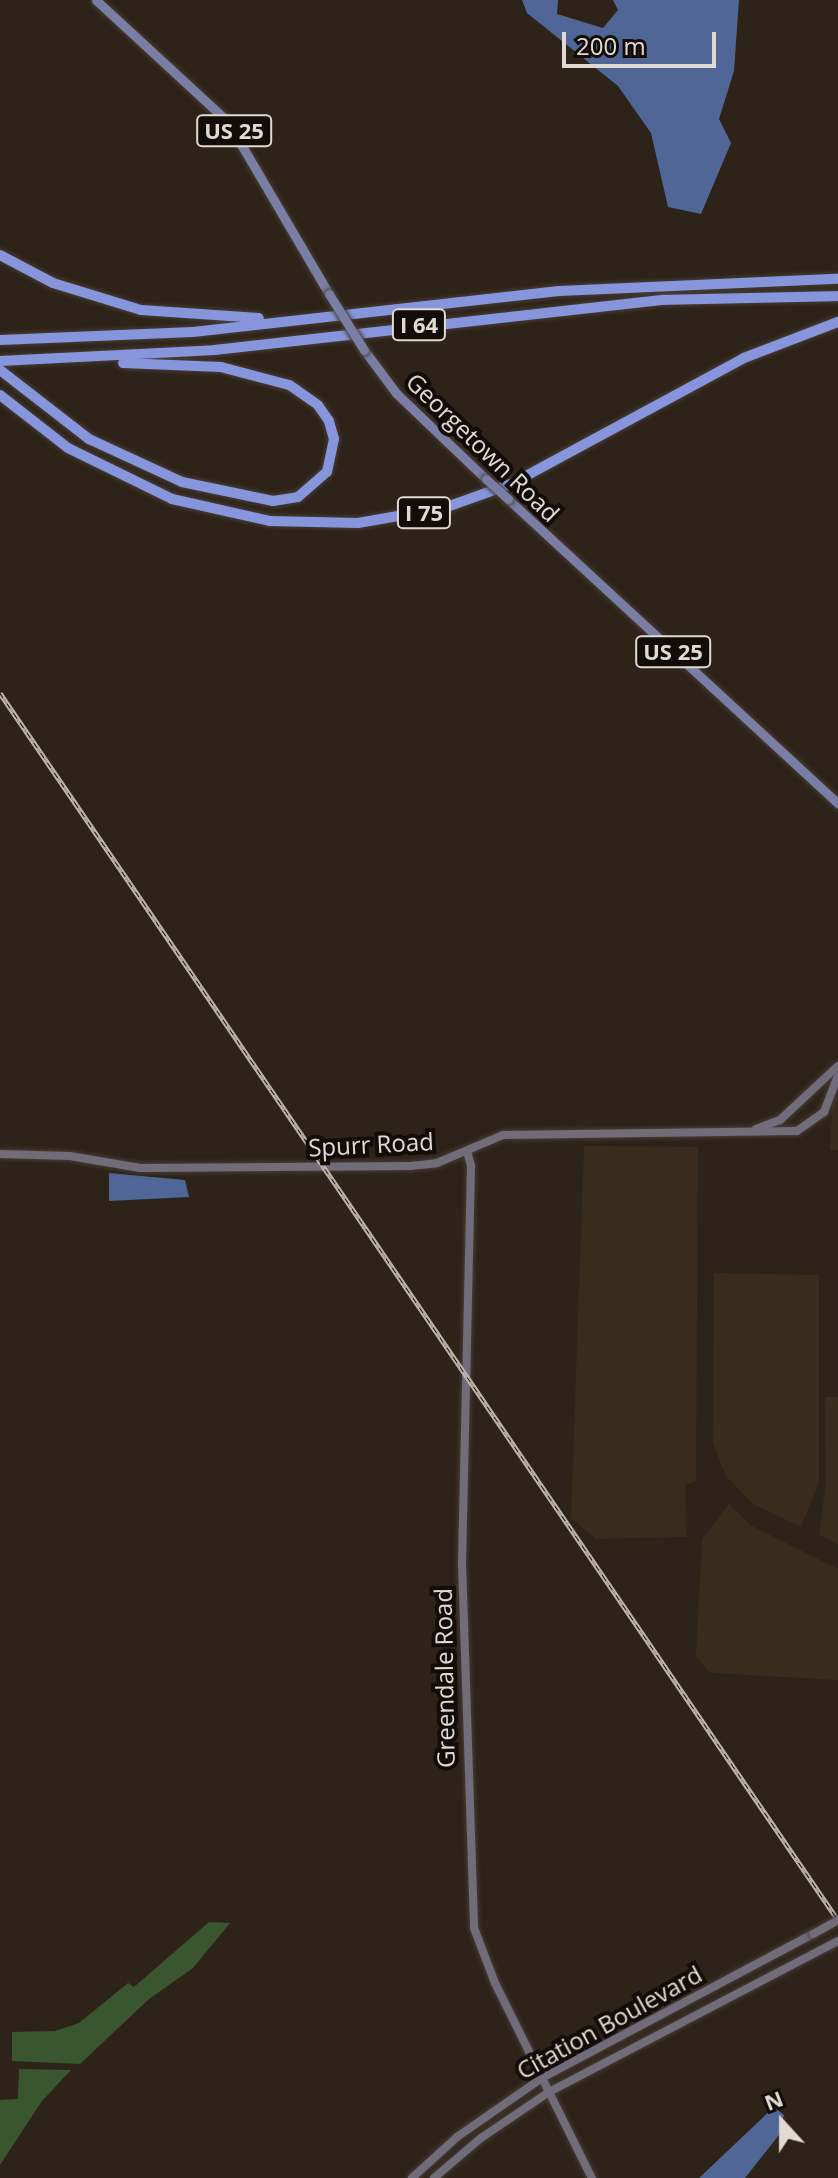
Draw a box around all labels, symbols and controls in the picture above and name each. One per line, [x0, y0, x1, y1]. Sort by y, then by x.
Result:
scale bar [566, 16, 720, 66]
text: 200 m [576, 29, 646, 62]
road number: US 25 [196, 113, 272, 149]
road number: I 64 [391, 307, 447, 343]
street label: Georgetown Road [401, 367, 565, 527]
road number: I 75 [396, 495, 452, 531]
road number: US 25 [635, 634, 711, 670]
street label: Spurr Road [307, 1126, 435, 1162]
street label: Greendale Road [428, 1588, 460, 1768]
street label: Citation Boulevard [511, 1959, 707, 2085]
north arrow [742, 2082, 822, 2162]
text: N [760, 2082, 787, 2117]

